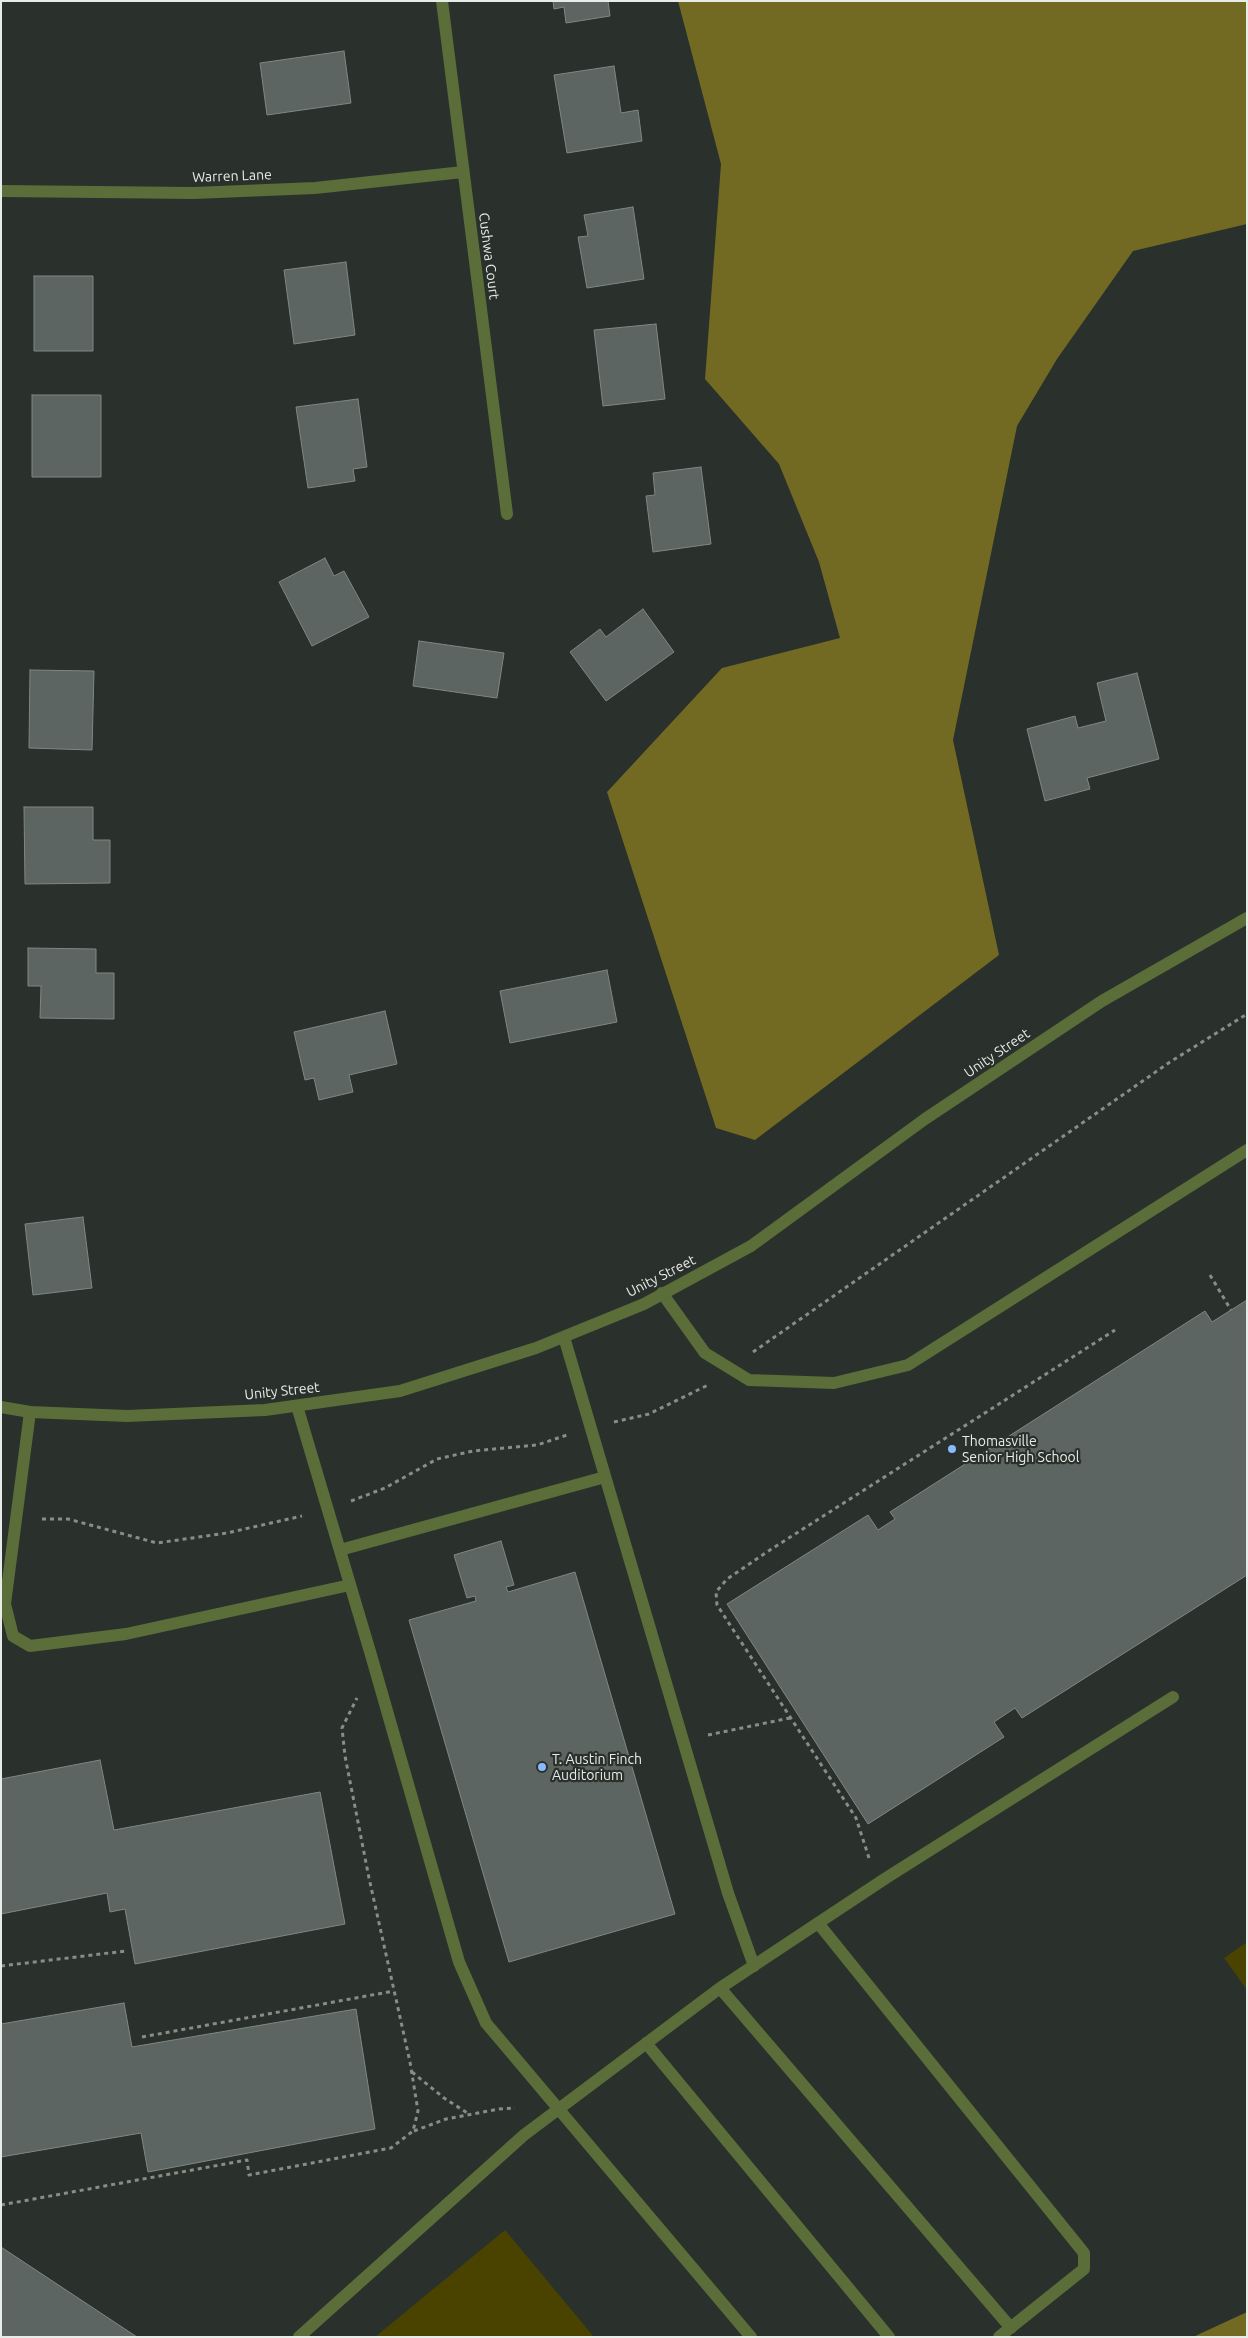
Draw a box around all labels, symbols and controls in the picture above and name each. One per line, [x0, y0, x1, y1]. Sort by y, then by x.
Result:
street label: Warren Lane [192, 166, 272, 186]
street label: Cushwa Court [475, 212, 503, 300]
street label: Unity Street [961, 1025, 1033, 1081]
street label: Unity Street [624, 1251, 698, 1301]
street label: Unity Street [244, 1379, 320, 1403]
place label: Thomasville Senior High School [962, 1433, 1079, 1465]
marker: Thomasville Senior High School [946, 1443, 958, 1455]
place label: T. Austin Finch Auditorium [552, 1751, 642, 1784]
marker: T. Austin Finch Auditorium [536, 1761, 548, 1773]

